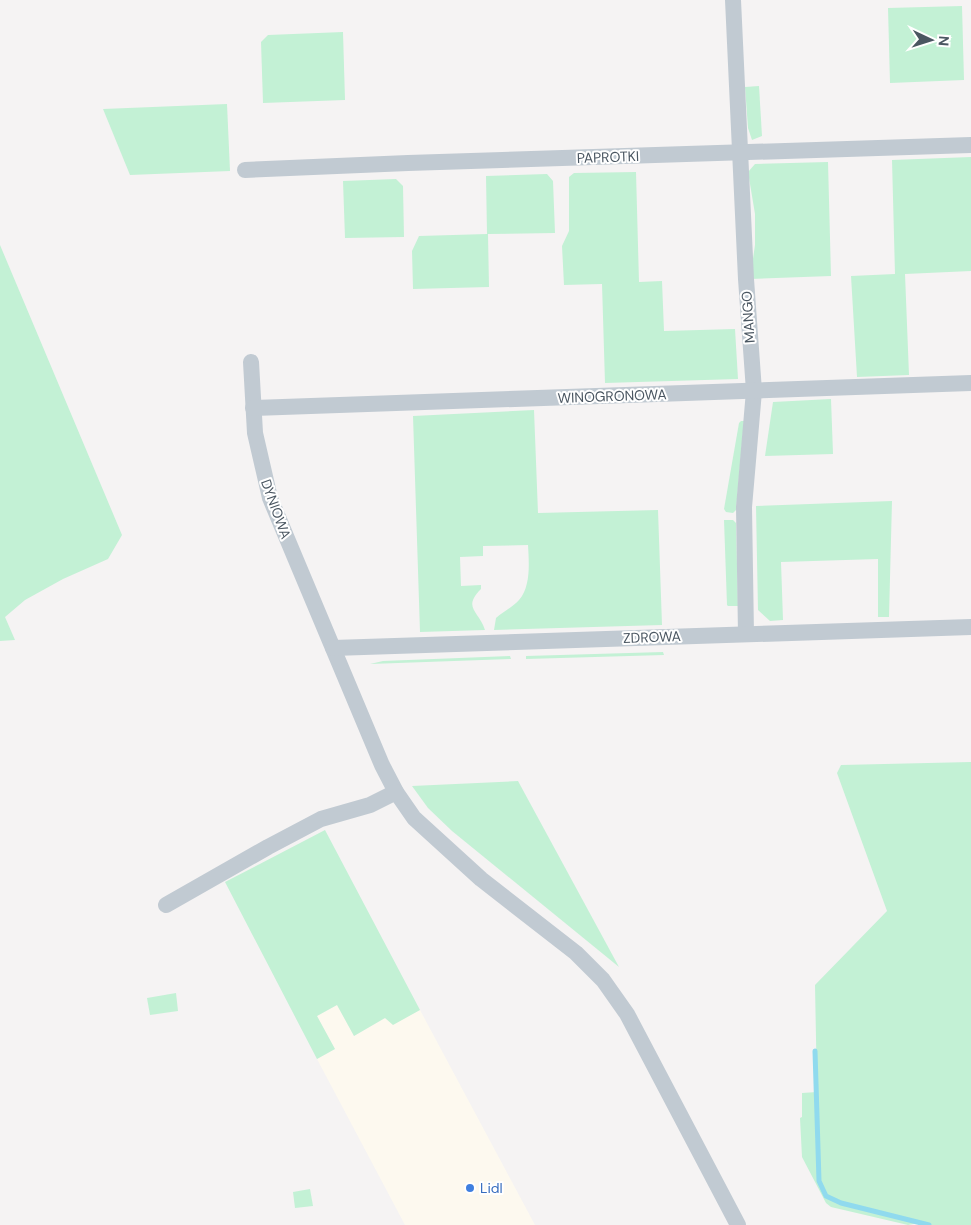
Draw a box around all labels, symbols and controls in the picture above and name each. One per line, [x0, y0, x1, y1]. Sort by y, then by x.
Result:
north arrow [906, 15, 956, 65]
text: N [935, 35, 953, 47]
street label: PAPROTKI [577, 147, 639, 167]
street label: MANGO [737, 290, 759, 344]
street label: WINOGRONOWA [557, 385, 667, 407]
street label: DYNIOWA [257, 477, 295, 541]
street label: ZDROWA [623, 627, 681, 647]
place label: Lidl [480, 1179, 503, 1197]
marker: Lidl [464, 1182, 476, 1194]

